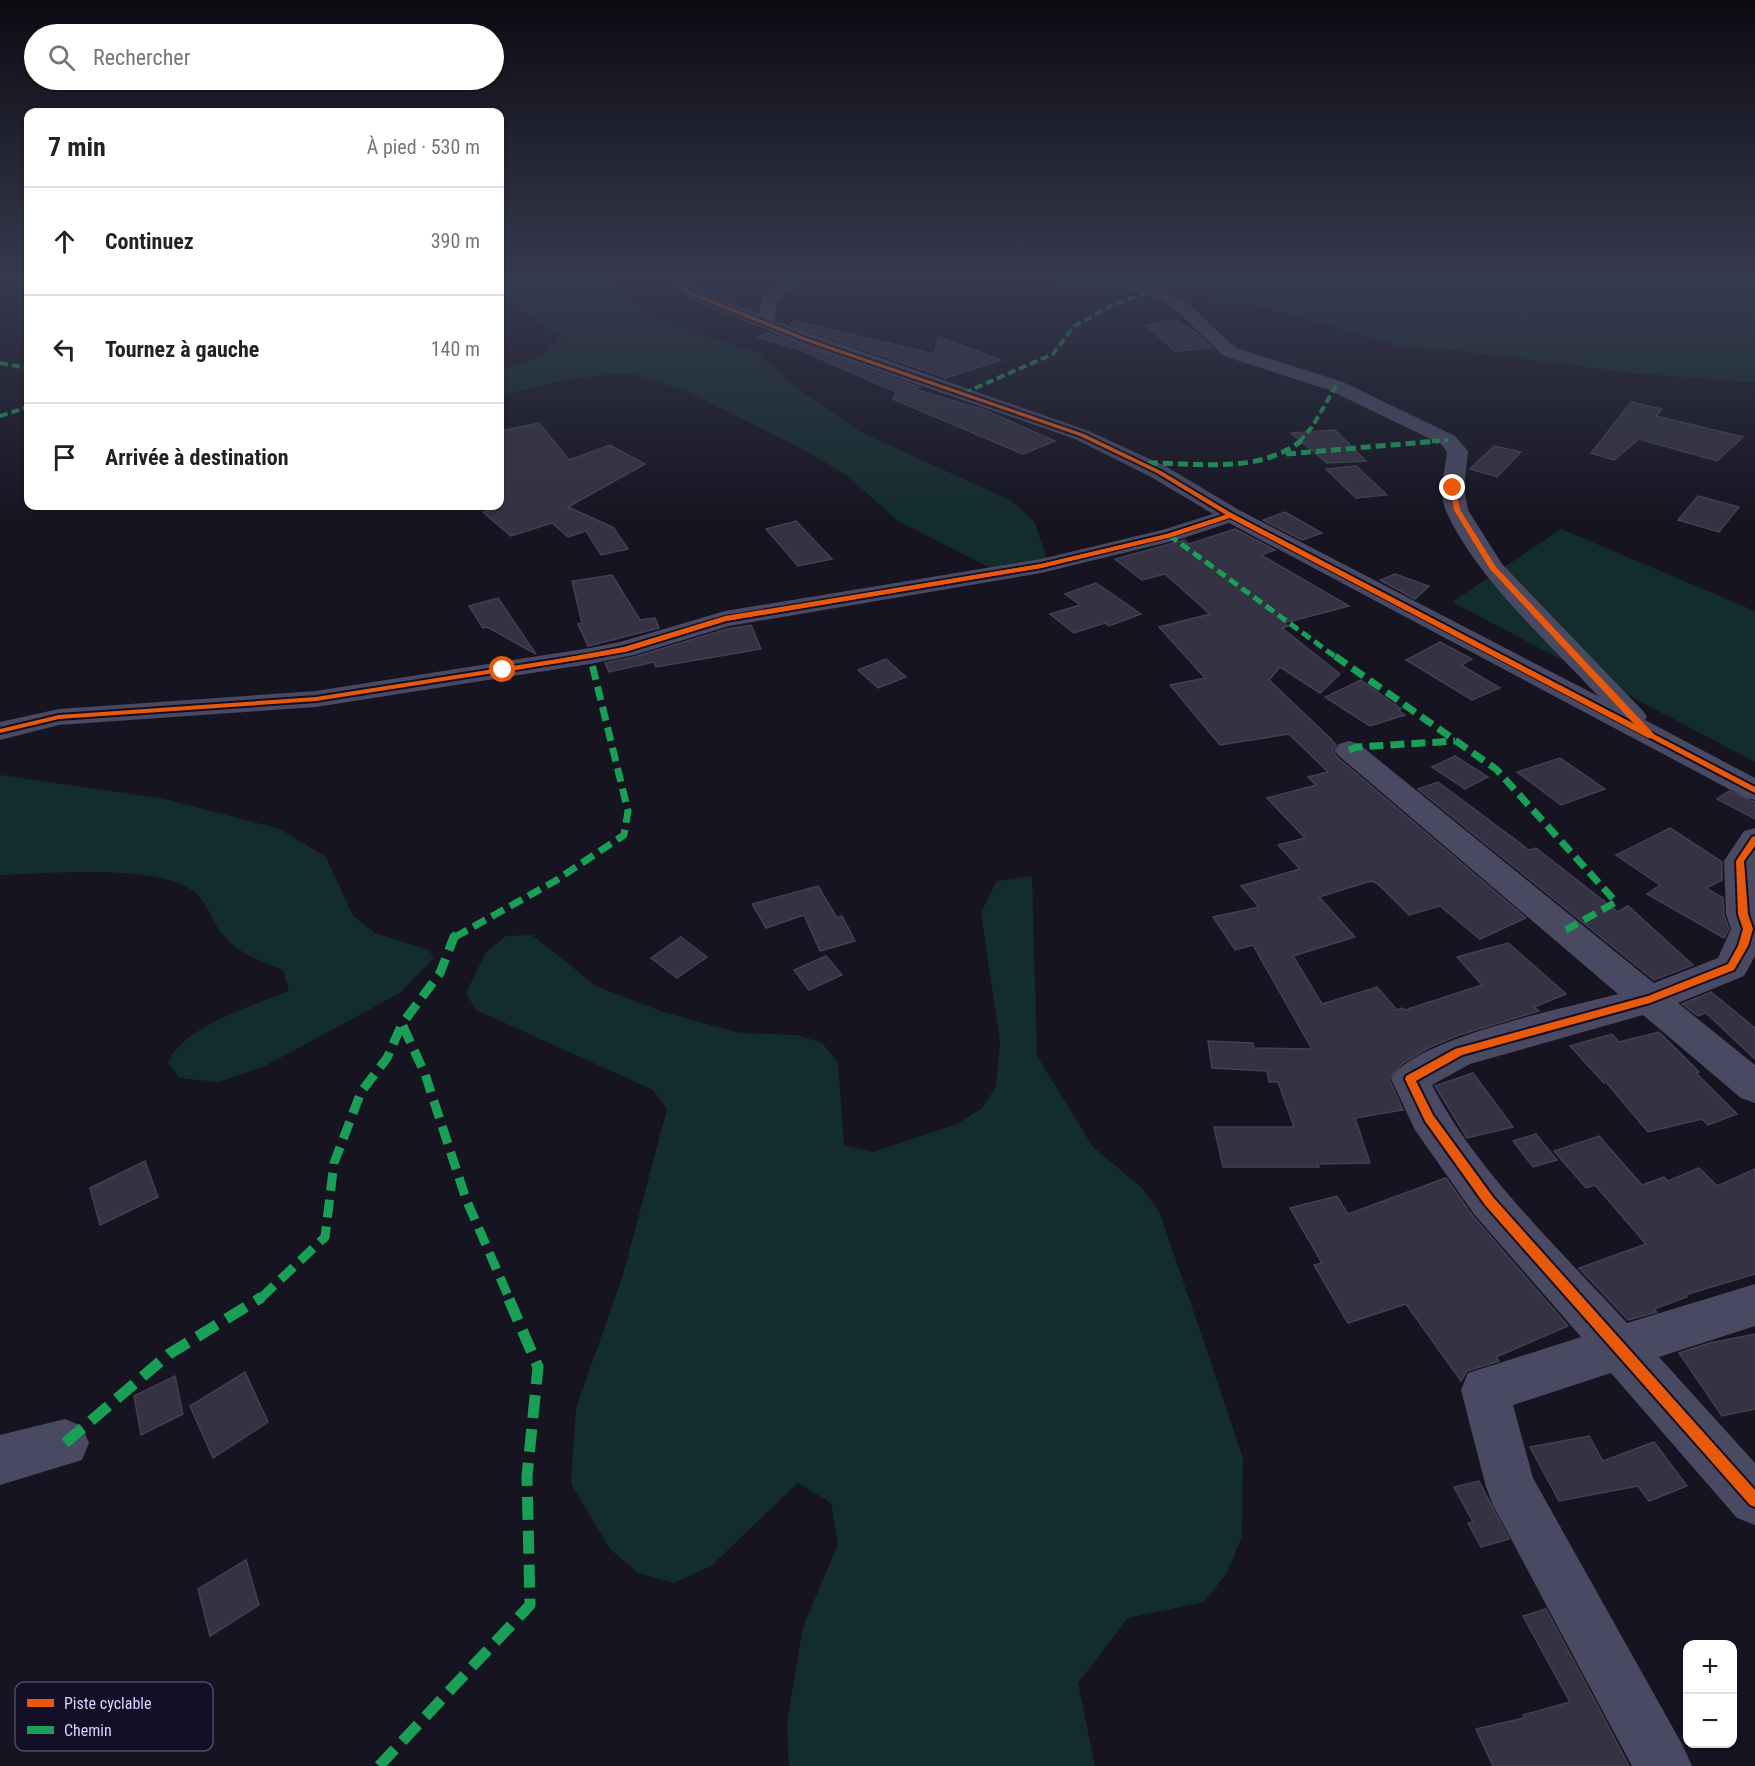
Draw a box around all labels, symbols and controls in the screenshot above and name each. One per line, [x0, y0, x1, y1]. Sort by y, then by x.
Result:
search box [24, 24, 504, 90]
icon: search [45, 41, 78, 74]
text: Rechercher [93, 45, 190, 70]
text: 7 min [48, 132, 106, 162]
text: À pied · 530 m [367, 135, 480, 159]
icon: ahead [48, 225, 81, 258]
text: Continuez [105, 229, 194, 254]
text: 390 m [431, 229, 480, 253]
icon: left [48, 333, 81, 366]
text: Tournez à gauche [105, 337, 259, 362]
text: 140 m [431, 337, 480, 361]
icon: arrive [48, 441, 81, 474]
text: Arrivée à destination [105, 445, 289, 470]
route end [1439, 474, 1465, 500]
route start [489, 656, 515, 682]
map controls [1683, 1640, 1737, 1748]
button: + [1683, 1640, 1737, 1694]
legend [15, 1682, 213, 1751]
text: Piste cyclable [64, 1694, 151, 1713]
button: − [1683, 1694, 1737, 1748]
text: Chemin [64, 1721, 112, 1740]

